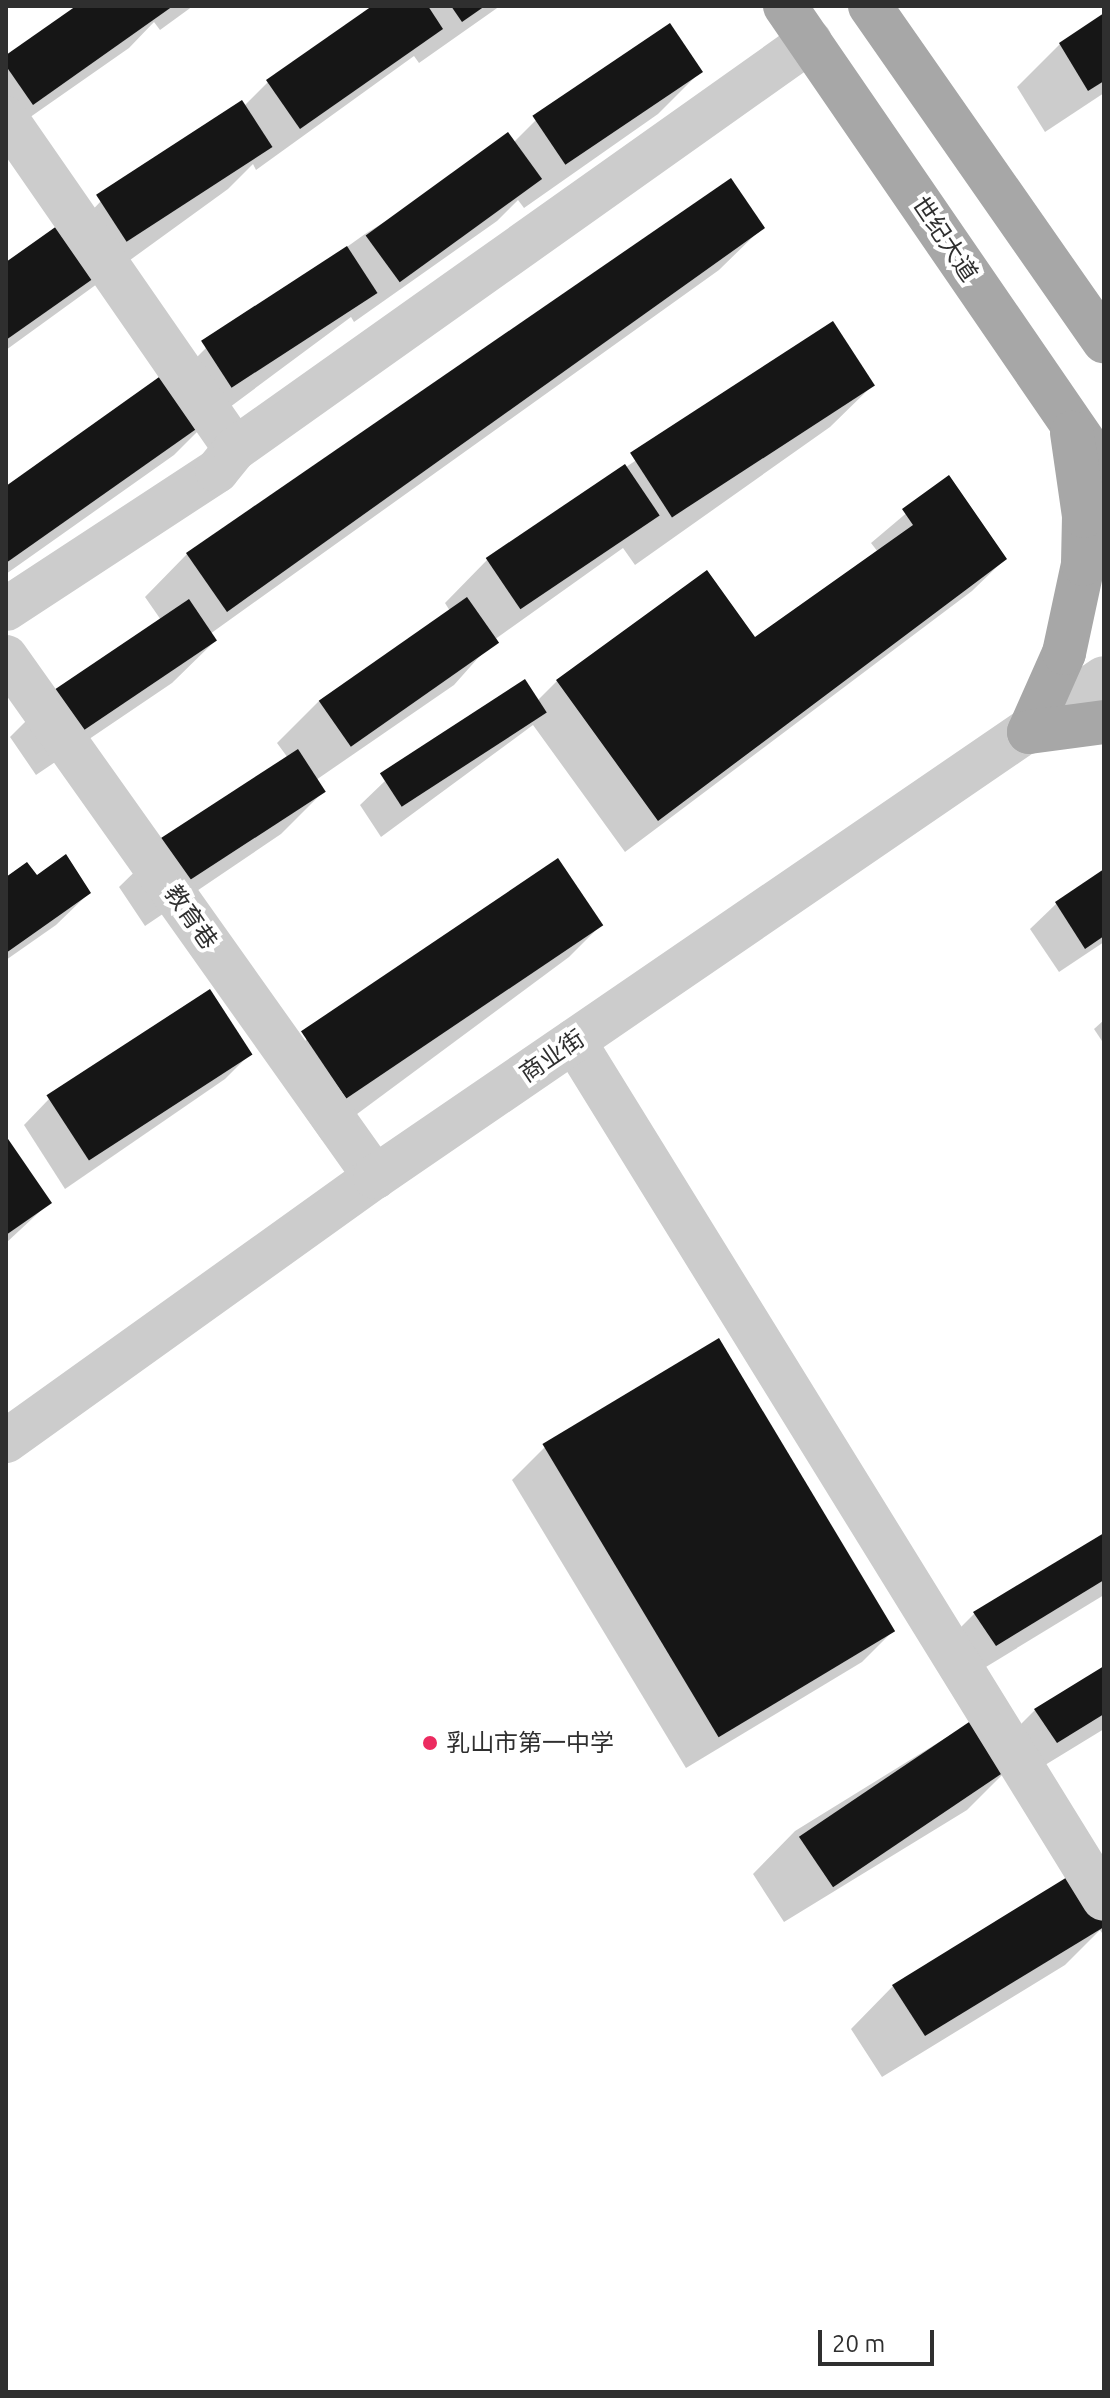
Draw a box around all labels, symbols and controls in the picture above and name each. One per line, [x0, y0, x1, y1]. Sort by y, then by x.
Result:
street label: 世纪大道 [906, 191, 984, 287]
street label: 教育巷 [159, 879, 223, 955]
street label: 商业街 [514, 1024, 590, 1088]
place label: 乳山市第一中学 [446, 1729, 614, 1757]
marker: 乳山市第一中学 [421, 1734, 439, 1752]
scale bar [822, 2314, 938, 2364]
text: 20 m [832, 2330, 885, 2357]

